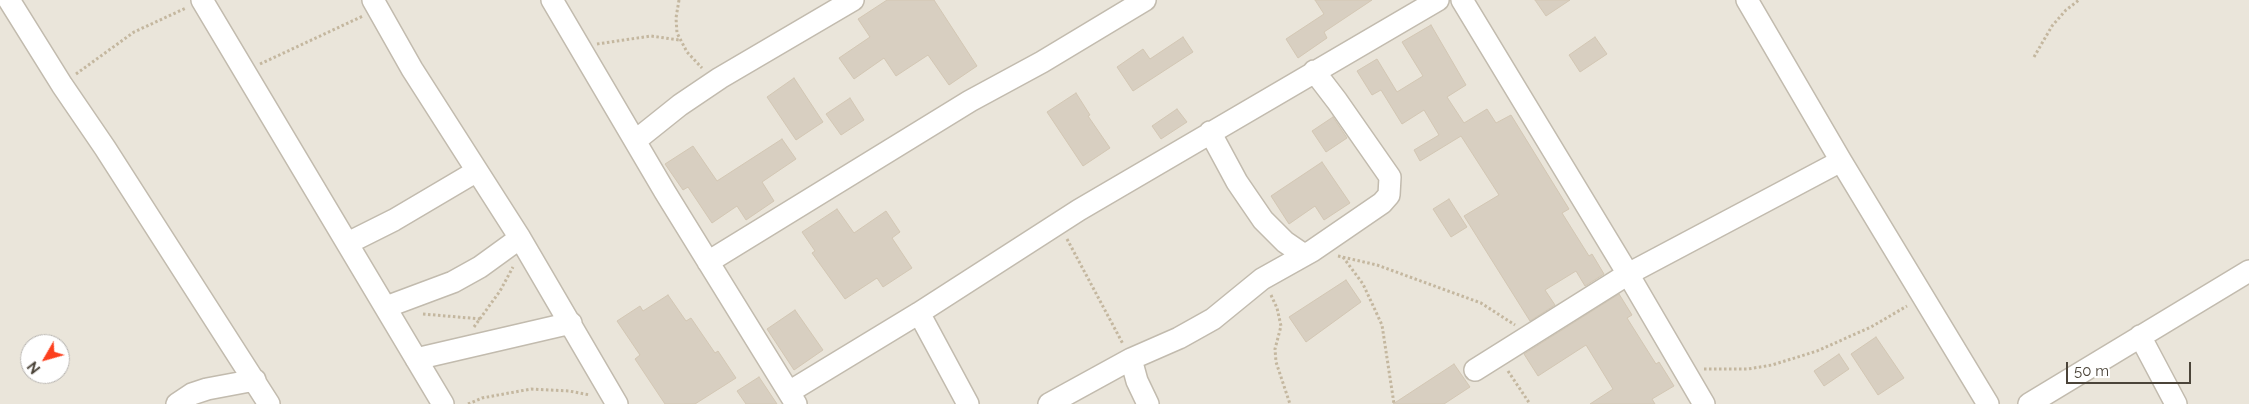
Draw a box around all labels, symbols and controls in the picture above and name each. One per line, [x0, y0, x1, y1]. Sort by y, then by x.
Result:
north arrow [20, 334, 70, 384]
scale bar [2069, 352, 2194, 384]
text: N [24, 358, 44, 377]
text: 50 m [2074, 362, 2109, 380]

